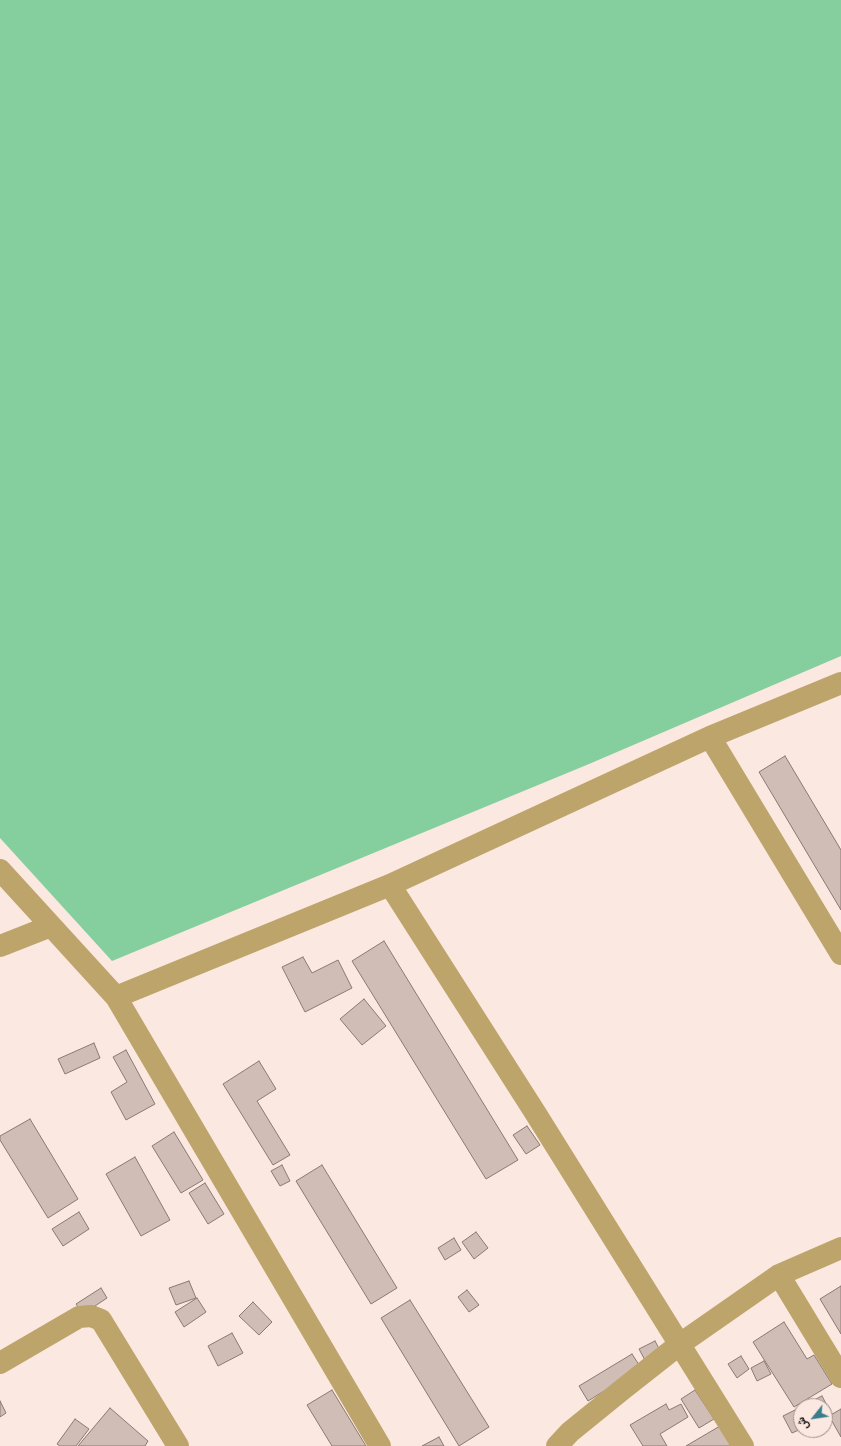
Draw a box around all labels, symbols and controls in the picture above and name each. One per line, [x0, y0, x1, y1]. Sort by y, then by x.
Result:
north arrow [793, 1398, 833, 1438]
text: ش [793, 1414, 813, 1433]

